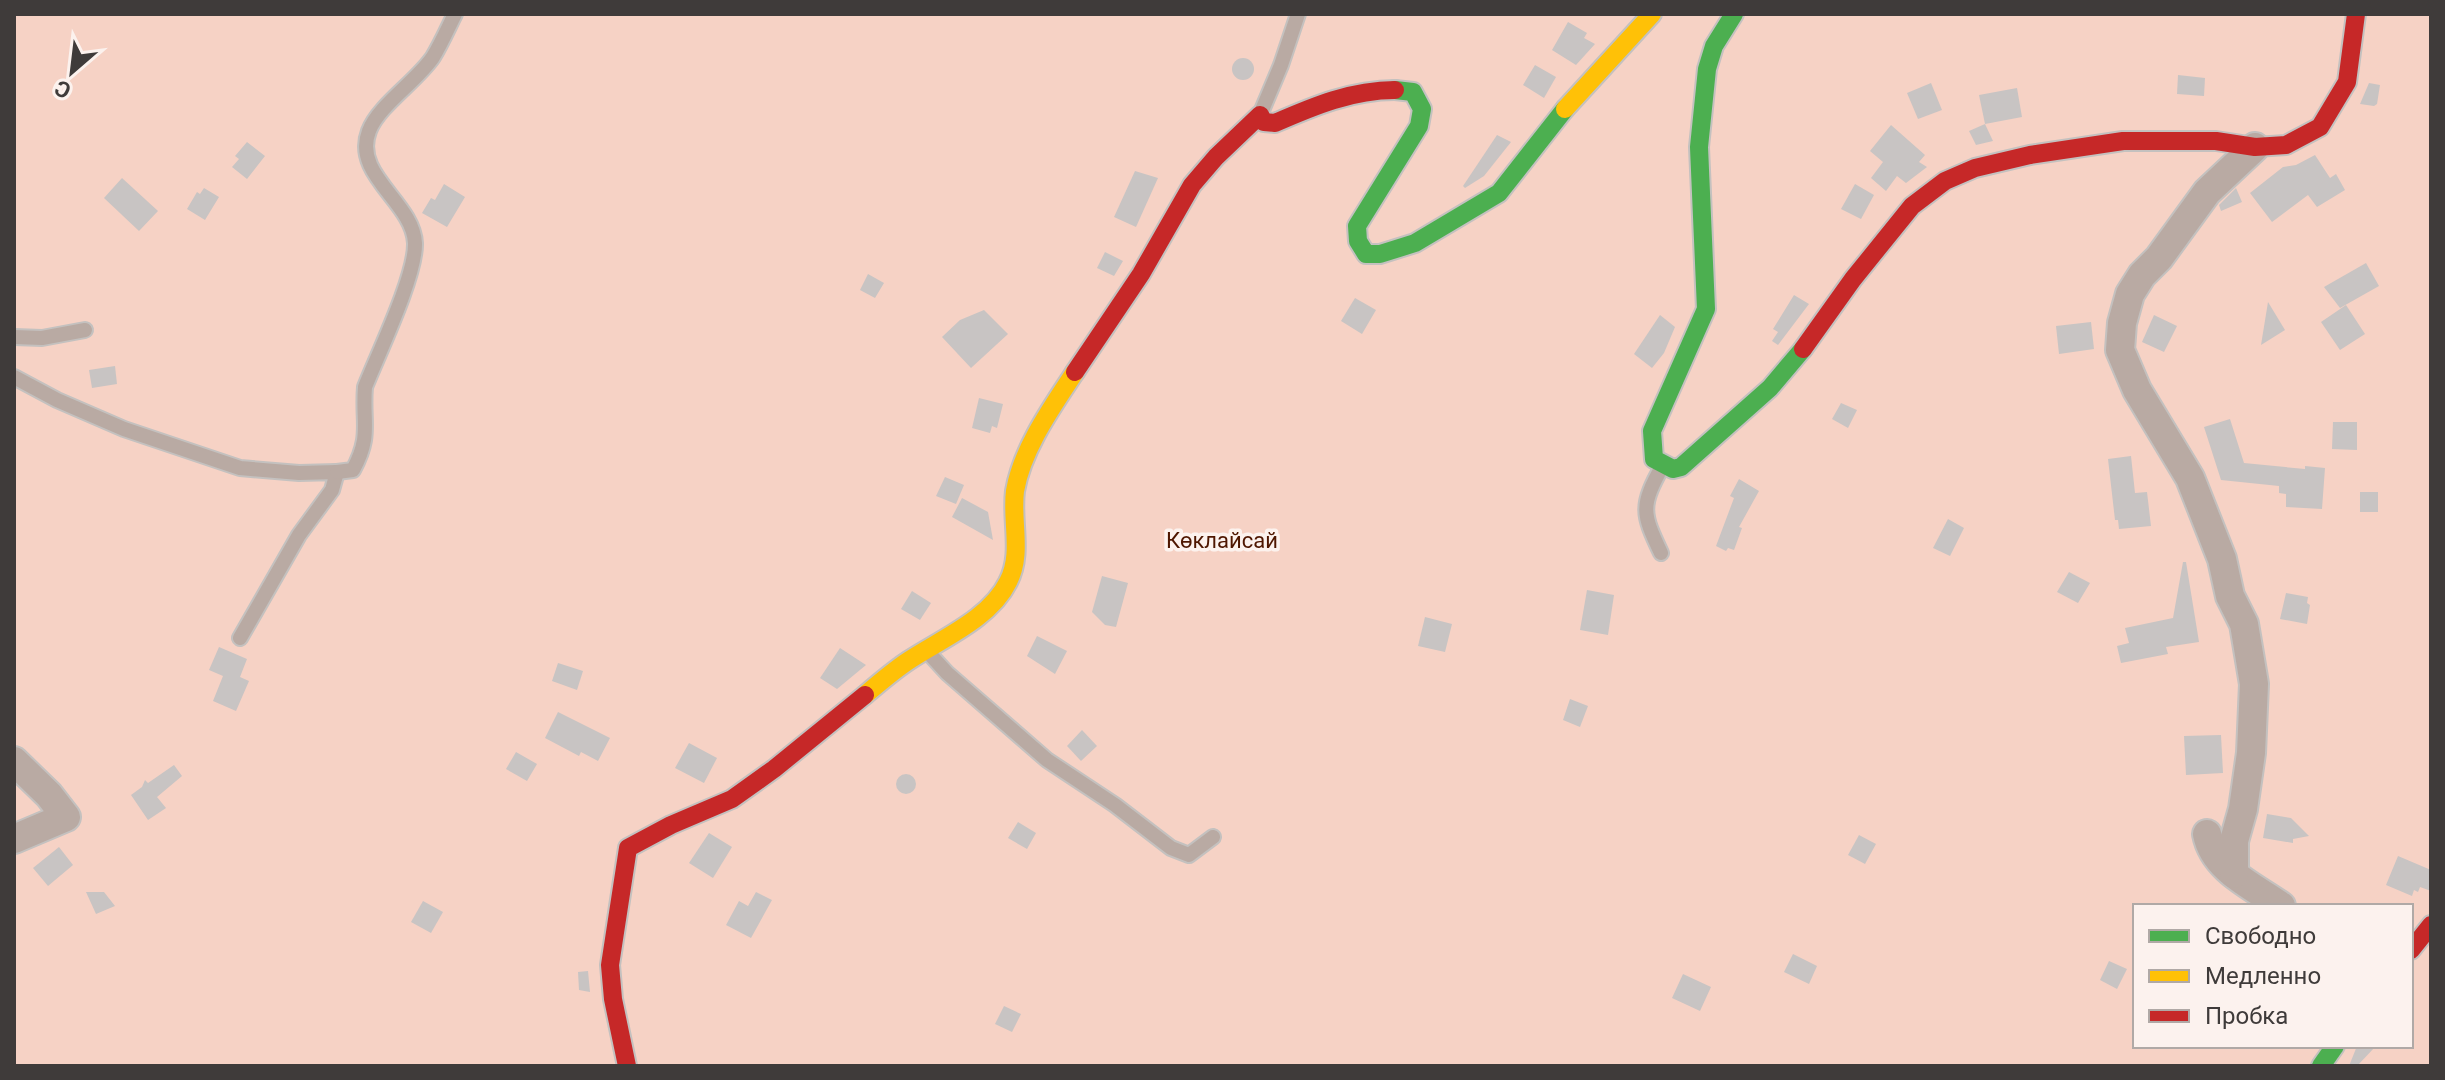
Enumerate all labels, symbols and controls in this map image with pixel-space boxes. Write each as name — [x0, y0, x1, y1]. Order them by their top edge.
north arrow — [32, 32, 112, 112]
text: С — [51, 75, 75, 104]
park label: Көклайсай — [1166, 528, 1278, 553]
legend — [2133, 904, 2413, 1048]
text: Свободно — [2205, 922, 2316, 950]
text: Медленно — [2205, 962, 2321, 990]
text: Пробка — [2205, 1002, 2288, 1030]

